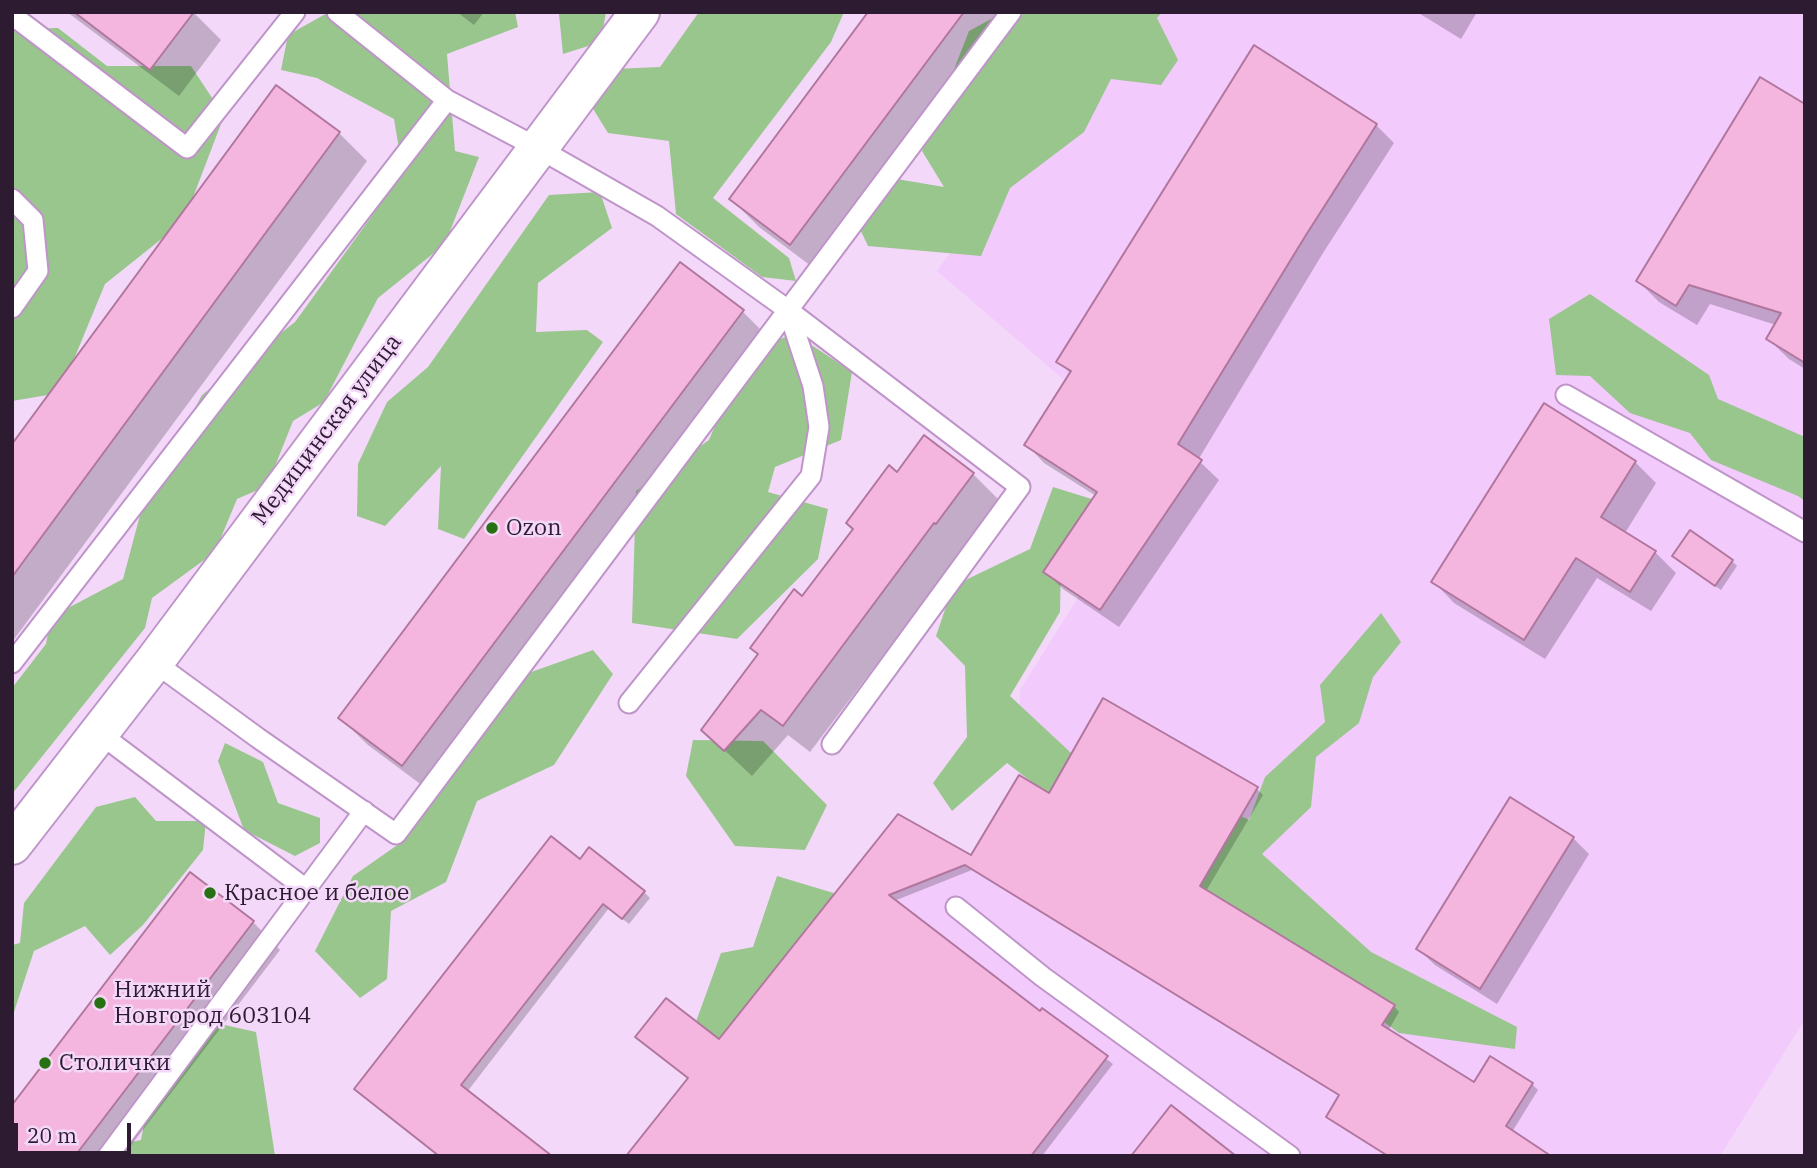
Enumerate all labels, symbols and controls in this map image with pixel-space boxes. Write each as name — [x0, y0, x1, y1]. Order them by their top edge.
street label: Медицинская улица — [246, 329, 408, 531]
place label: Ozon — [506, 514, 562, 542]
marker: Ozon — [484, 520, 500, 536]
place label: Красное и белое — [224, 879, 409, 907]
marker: Красное и белое — [202, 885, 218, 901]
place label: Нижний Новгород 603104 — [114, 976, 311, 1030]
marker: Нижний Новгород 603104 — [92, 995, 108, 1011]
place label: Столички — [59, 1049, 171, 1077]
marker: Столички — [37, 1055, 53, 1071]
scale bar — [18, 1108, 135, 1152]
text: 20 m — [27, 1121, 77, 1149]

